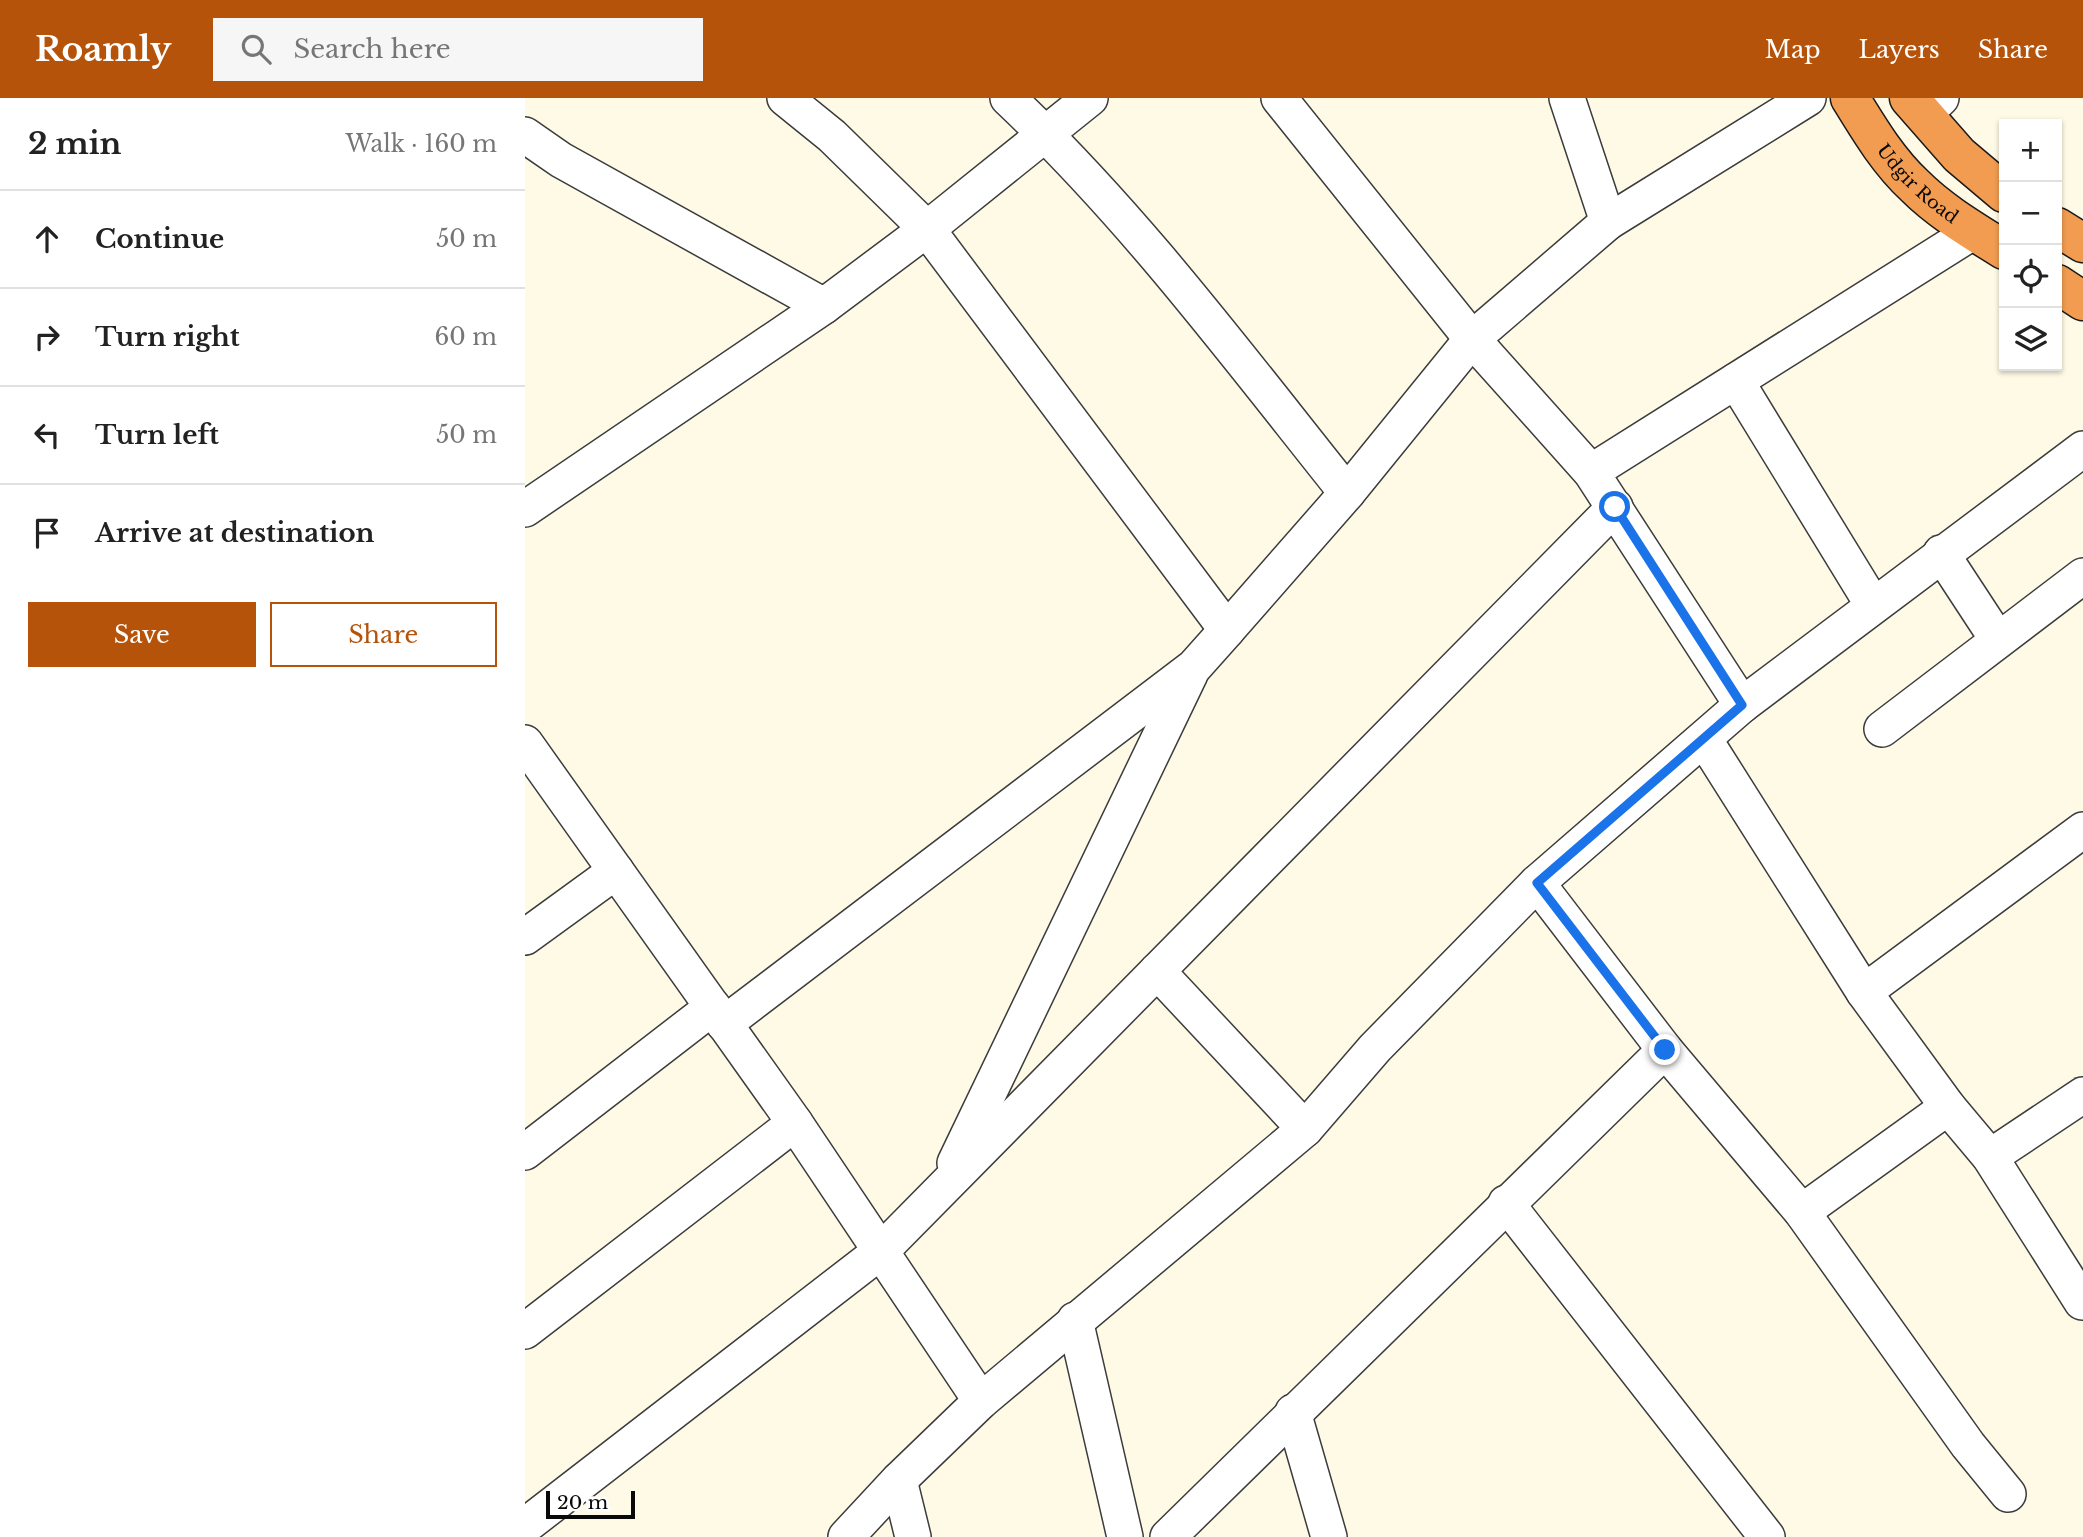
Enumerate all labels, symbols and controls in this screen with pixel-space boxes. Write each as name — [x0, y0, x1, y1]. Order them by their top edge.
search box — [213, 18, 703, 81]
text: Roamly — [35, 29, 171, 70]
icon: search — [237, 30, 275, 68]
text: Search here — [293, 33, 451, 65]
text: Map — [1765, 35, 1821, 64]
text: Layers — [1859, 35, 1940, 64]
text: Share — [1978, 35, 2048, 64]
map controls — [1999, 119, 2062, 371]
button: + — [1999, 119, 2062, 182]
text: 2 min — [28, 125, 121, 162]
text: Walk · 160 m — [345, 130, 497, 158]
street label: Udgir Road — [1872, 140, 1962, 228]
button: − — [1999, 182, 2062, 245]
icon: ahead — [28, 220, 66, 258]
text: Continue — [95, 223, 224, 255]
text: 50 m — [436, 225, 497, 253]
button: locate — [1999, 245, 2062, 308]
button: layers — [1999, 308, 2062, 371]
icon: right — [28, 318, 66, 356]
text: Turn right — [95, 321, 240, 353]
text: 60 m — [435, 323, 497, 351]
icon: left — [28, 416, 66, 454]
text: Turn left — [95, 419, 219, 451]
text: 50 m — [436, 421, 497, 449]
route start — [1599, 491, 1630, 522]
icon: arrive — [28, 514, 66, 552]
text: Arrive at destination — [95, 517, 375, 549]
button: Save — [28, 602, 256, 667]
button: Share — [270, 602, 497, 667]
route end — [1649, 1034, 1680, 1065]
scale bar — [546, 1488, 635, 1520]
text: 20 m — [557, 1491, 608, 1514]

